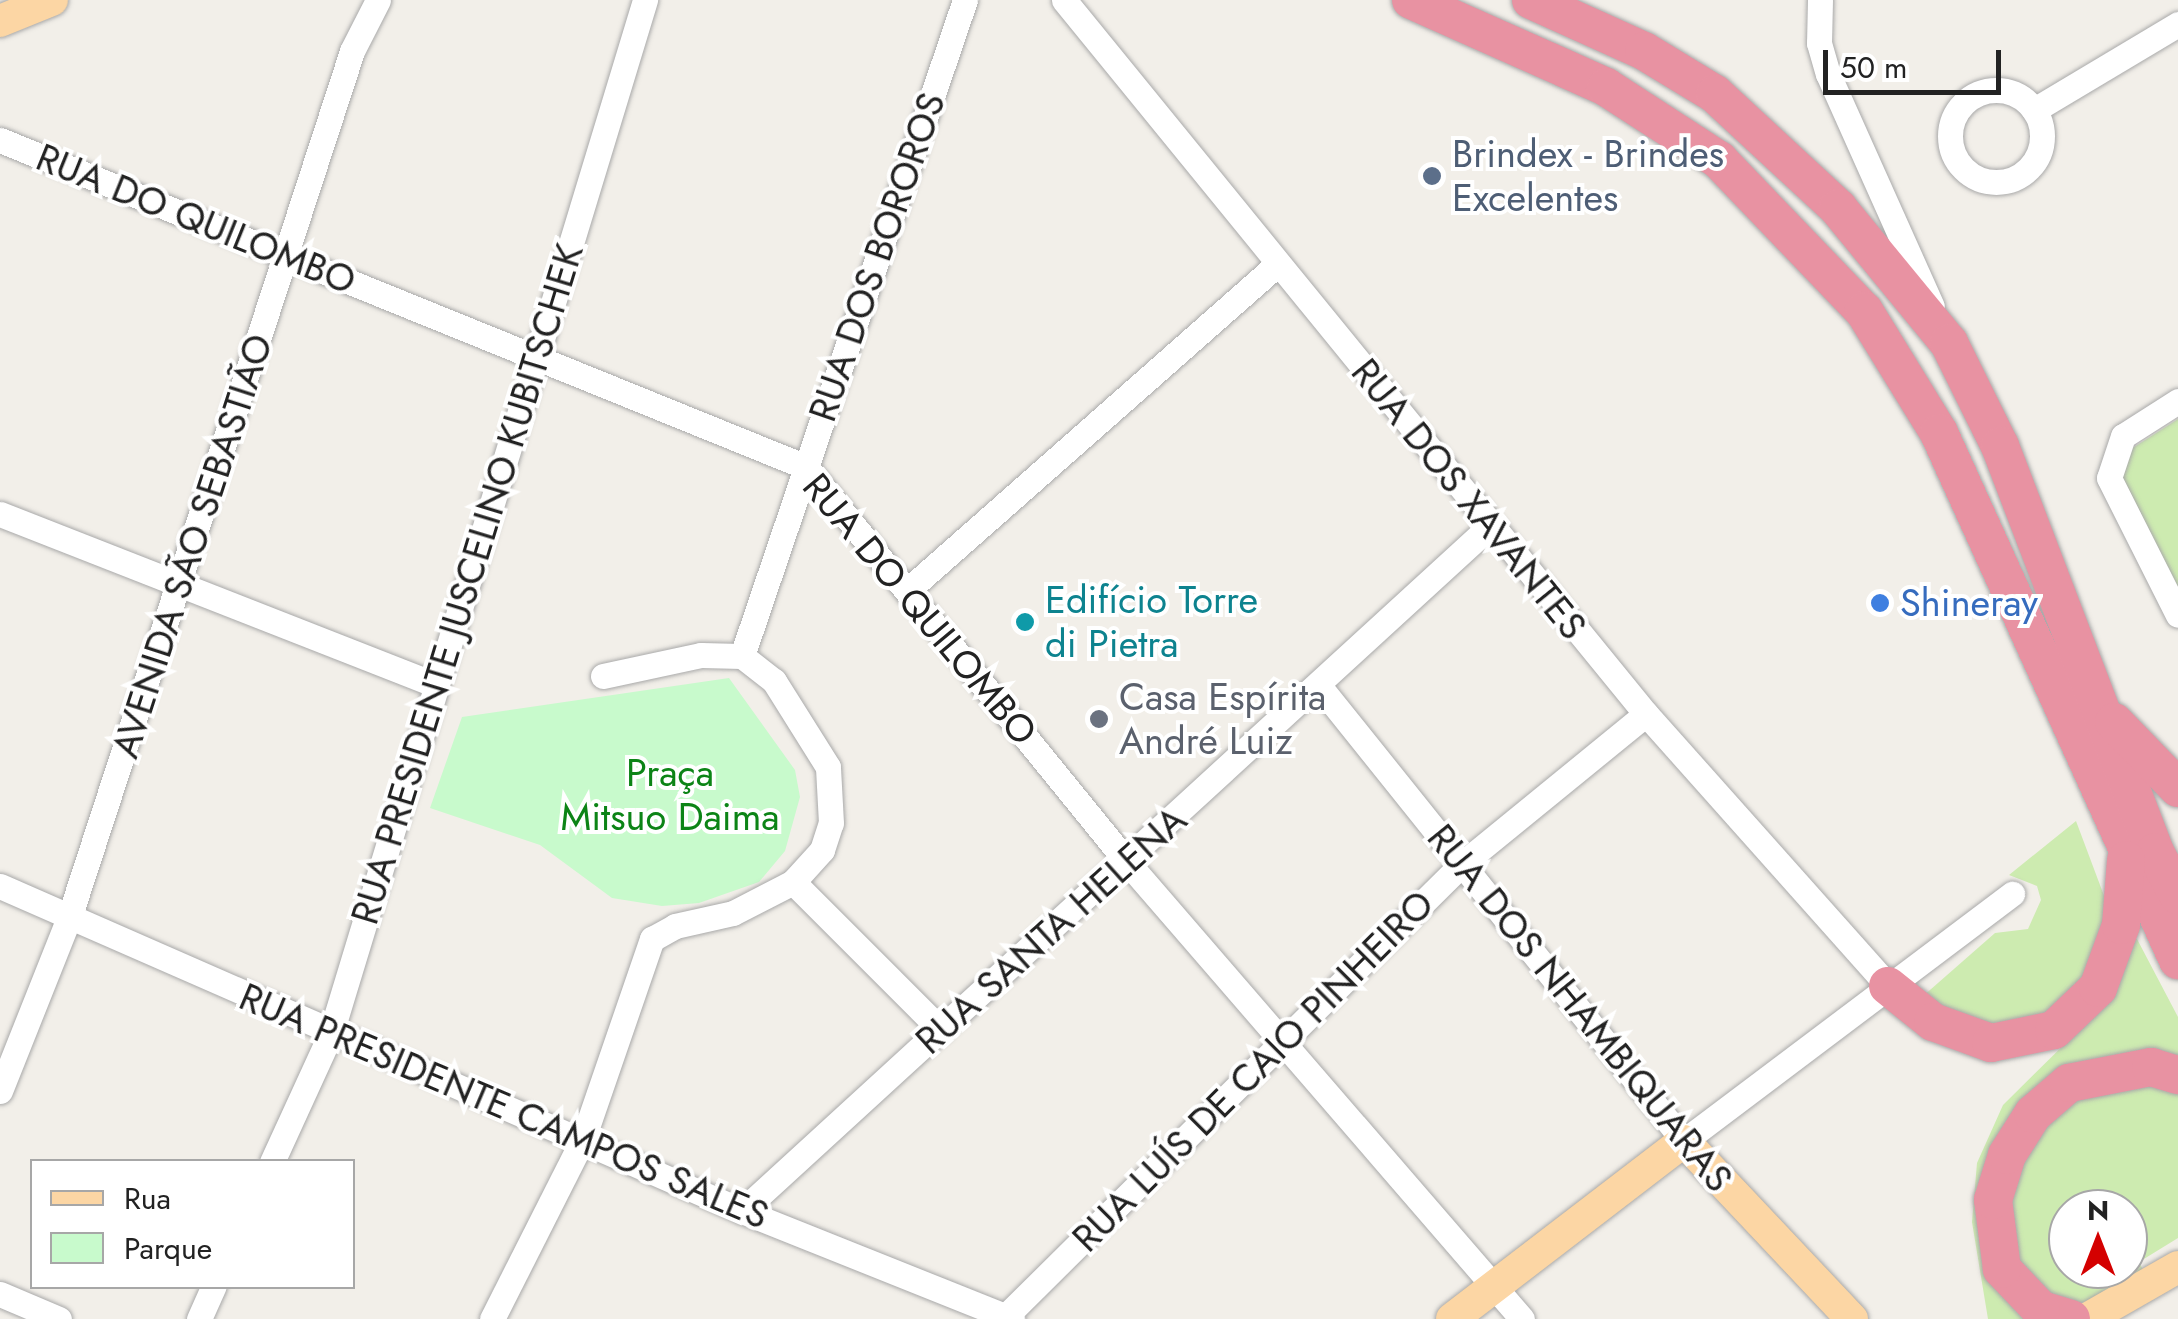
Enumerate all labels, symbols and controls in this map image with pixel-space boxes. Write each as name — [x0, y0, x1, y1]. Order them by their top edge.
scale bar — [1828, 30, 2006, 92]
text: 50 m — [1840, 46, 1907, 89]
street label: RUA DOS BOROROS — [799, 87, 955, 427]
place label: Brindex - Brindes Excelentes — [1452, 131, 1724, 220]
street label: RUA DO QUILOMBO — [30, 134, 362, 304]
marker: Brindex - Brindes Excelentes — [1421, 165, 1443, 187]
street label: RUA PRESIDENTE JUSCELINO KUBITSCHEK — [342, 239, 592, 929]
street label: AVENIDA SÃO SEBASTIÃO — [102, 328, 282, 764]
street label: RUA DOS XAVANTES — [1342, 350, 1596, 648]
street label: RUA DO QUILOMBO — [793, 464, 1047, 754]
place label: Edifício Torre di Pietra — [1045, 577, 1258, 666]
place label: Shineray — [1900, 580, 2038, 626]
marker: Shineray — [1869, 592, 1891, 614]
marker: Edifício Torre di Pietra — [1014, 611, 1036, 633]
place label: Casa Espírita André Luiz — [1119, 674, 1326, 764]
marker: Casa Espírita André Luiz — [1088, 708, 1110, 730]
park label: Praça Mitsuo Daima — [560, 750, 780, 839]
street label: RUA SANTA HELENA — [906, 797, 1196, 1063]
street label: RUA DOS NHAMBIQUARAS — [1418, 815, 1742, 1201]
street label: RUA LUÍS DE CAIO PINHEIRO — [1063, 881, 1443, 1261]
street label: RUA PRESIDENTE CAMPOS SALES — [233, 974, 775, 1238]
legend — [30, 1159, 355, 1289]
text: Rua — [124, 1177, 171, 1220]
north arrow — [2048, 1189, 2148, 1289]
text: N — [2087, 1190, 2109, 1231]
text: Parque — [124, 1227, 212, 1270]

